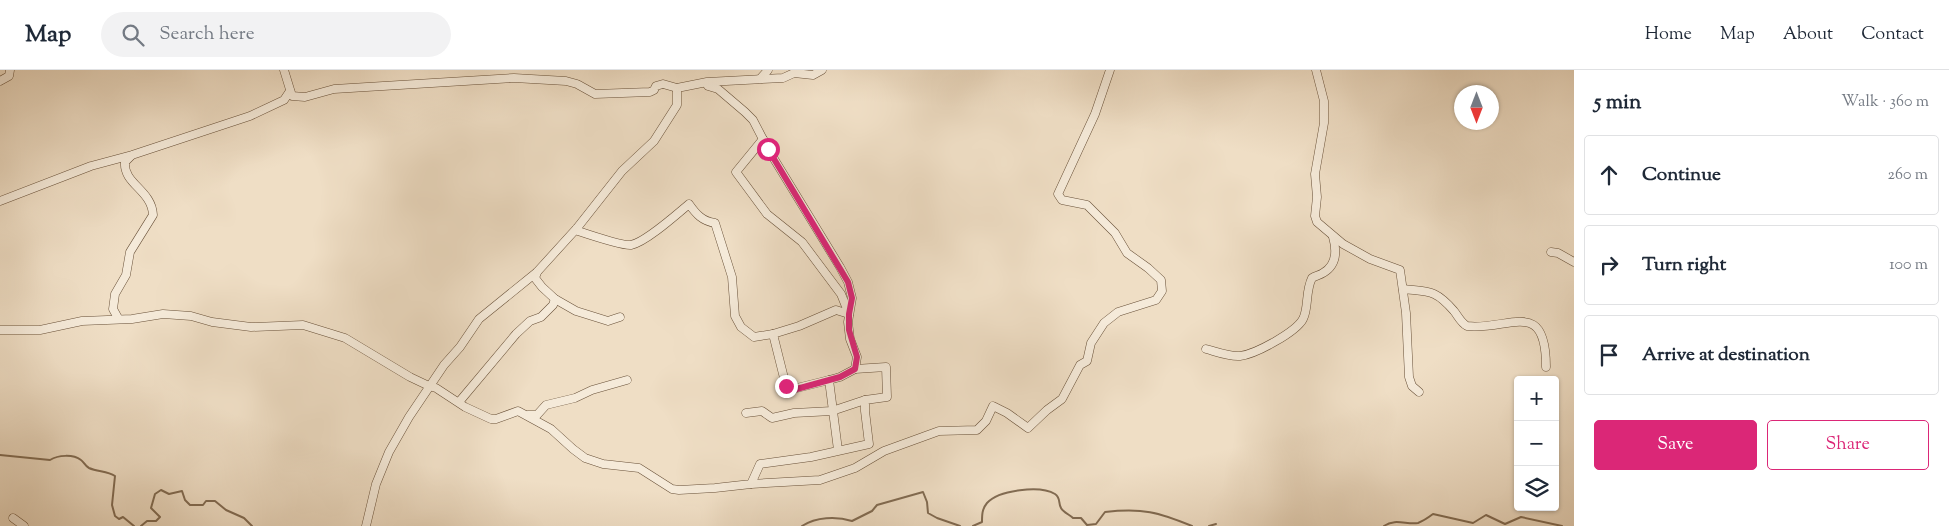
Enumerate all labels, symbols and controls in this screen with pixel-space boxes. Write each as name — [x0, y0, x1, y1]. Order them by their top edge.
search box — [101, 12, 451, 57]
text: Map — [25, 18, 71, 52]
icon: search — [119, 21, 147, 49]
text: Search here — [159, 21, 255, 48]
text: Home — [1645, 22, 1692, 48]
text: Map — [1720, 22, 1755, 48]
text: About — [1783, 22, 1833, 48]
text: Contact — [1861, 22, 1924, 48]
north arrow — [1454, 85, 1499, 130]
text: 5 min — [1594, 88, 1641, 118]
text: Walk · 360 m — [1841, 91, 1929, 114]
route start — [757, 138, 780, 161]
icon: ahead — [1595, 161, 1623, 189]
text: Continue — [1642, 162, 1721, 189]
text: 260 m — [1887, 164, 1928, 187]
icon: right — [1595, 251, 1623, 279]
text: Turn right — [1642, 252, 1726, 279]
text: 100 m — [1889, 254, 1928, 277]
icon: arrive — [1595, 341, 1623, 369]
text: Arrive at destination — [1642, 342, 1810, 369]
route end — [775, 375, 798, 398]
map controls — [1514, 376, 1559, 511]
button: + — [1514, 376, 1559, 421]
button: Save — [1594, 420, 1757, 470]
button: Share — [1767, 420, 1929, 470]
button: − — [1514, 421, 1559, 466]
button: layers — [1514, 466, 1559, 511]

